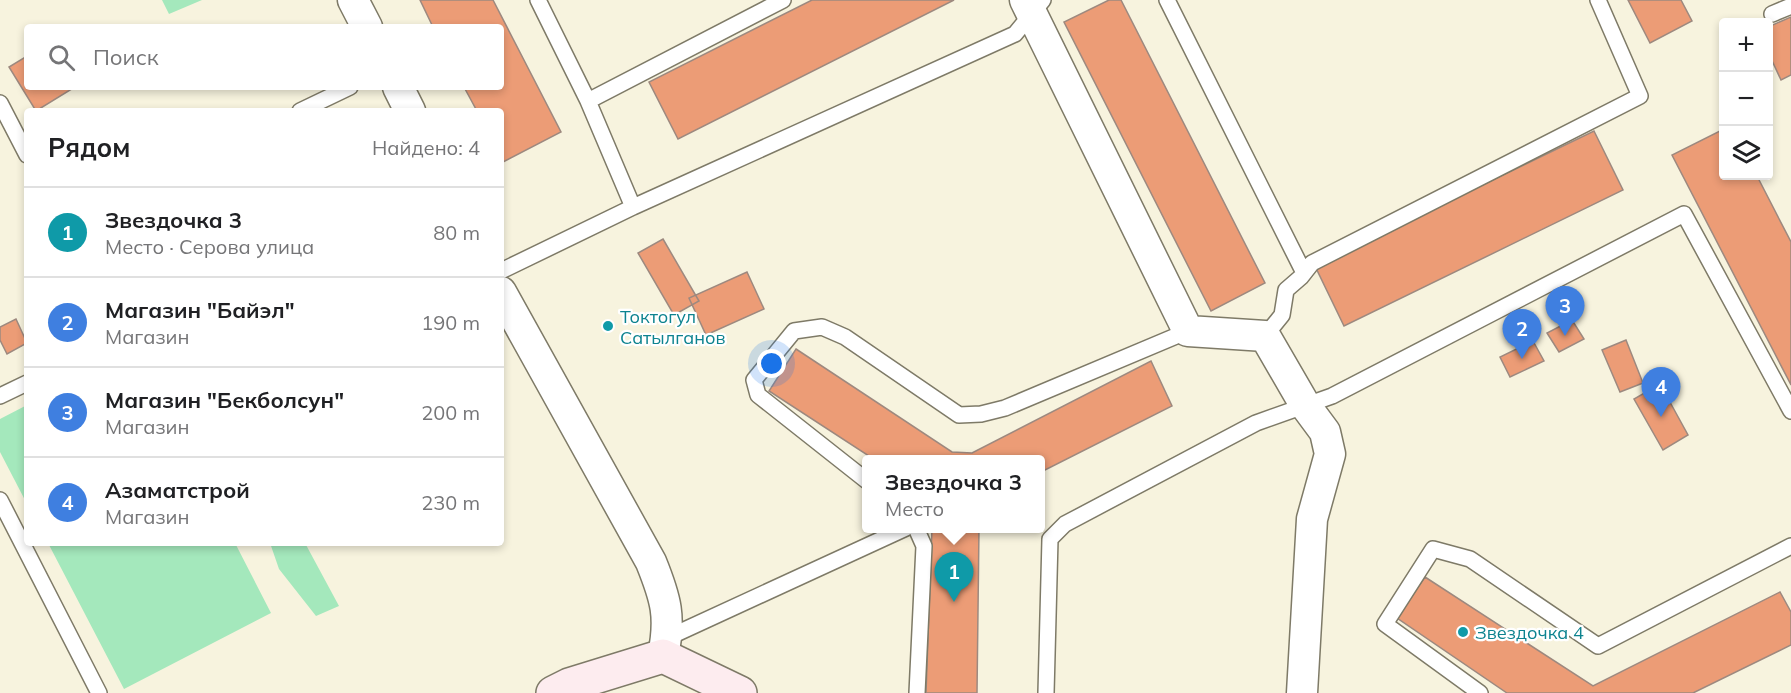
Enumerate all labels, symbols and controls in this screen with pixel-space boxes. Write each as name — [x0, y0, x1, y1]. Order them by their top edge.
map controls — [1719, 18, 1773, 180]
button: + — [1719, 18, 1773, 72]
search box — [24, 24, 504, 90]
icon: search — [45, 41, 78, 74]
text: Поиск — [93, 43, 159, 71]
button: − — [1719, 72, 1773, 126]
button: layers — [1719, 126, 1773, 180]
text: Рядом — [48, 131, 131, 164]
text: Найдено: 4 — [372, 135, 480, 160]
text: Звездочка 3 — [105, 206, 242, 234]
text: 1 — [62, 220, 74, 245]
text: 80 m — [433, 220, 480, 245]
text: Место · Серова улица — [105, 234, 314, 259]
pin: 3 — [1546, 286, 1584, 336]
text: Магазин "Байэл" — [105, 296, 295, 324]
place label: Токтогул Сатылганов — [620, 305, 726, 349]
text: 2 — [62, 310, 74, 335]
text: 190 m — [421, 310, 480, 335]
pin: 2 — [1502, 310, 1541, 359]
marker: Токтогул Сатылганов — [601, 319, 615, 333]
text: Магазин — [105, 324, 189, 349]
your location — [757, 349, 786, 378]
pin: 4 — [1642, 368, 1680, 417]
text: Магазин "Бекболсун" — [105, 386, 344, 414]
text: 3 — [62, 400, 74, 425]
text: 200 m — [421, 400, 480, 425]
text: Магазин — [105, 414, 189, 439]
popup — [862, 455, 1045, 533]
text: Звездочка 3 — [885, 468, 1022, 496]
text: Азаматстрой — [105, 476, 250, 504]
text: 4 — [62, 490, 74, 515]
text: 230 m — [421, 490, 480, 515]
text: Место — [885, 496, 944, 521]
text: Магазин — [105, 504, 189, 529]
pin: 1 — [934, 552, 974, 602]
place label: Звездочка 4 — [1475, 621, 1584, 644]
marker: Звездочка 4 — [1456, 625, 1470, 639]

